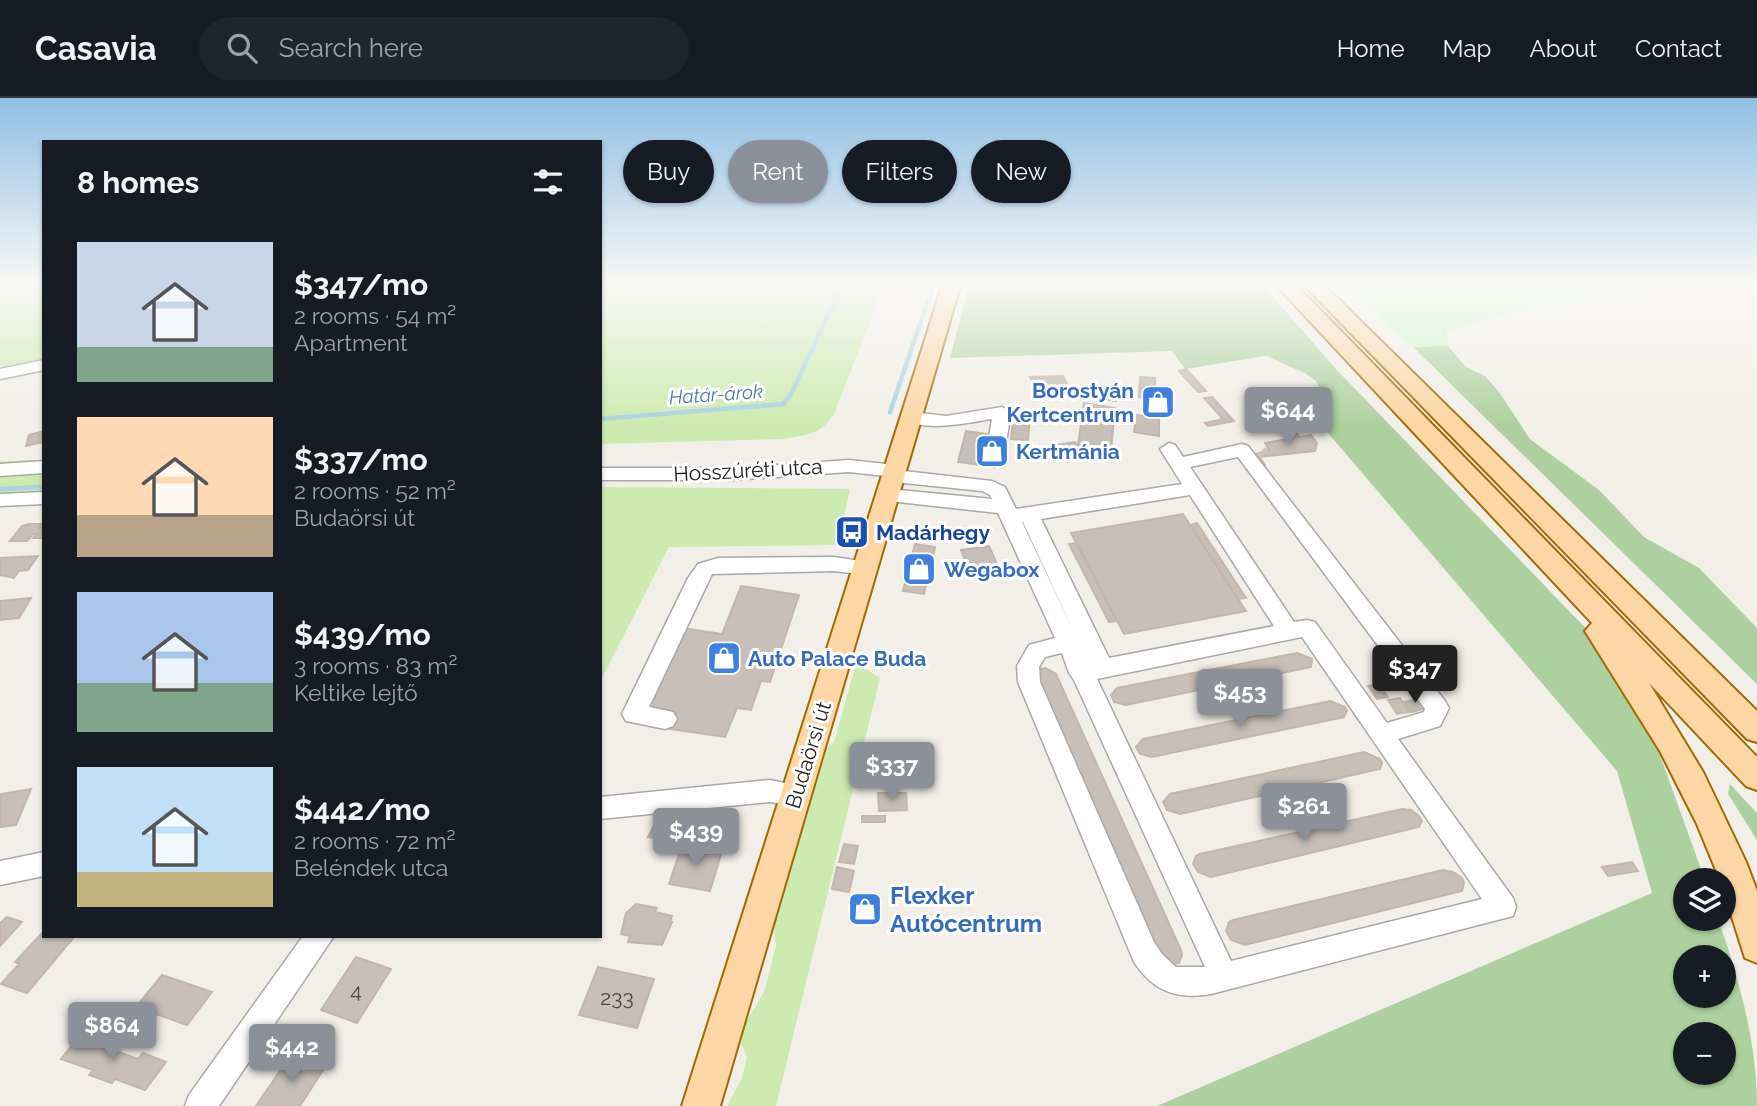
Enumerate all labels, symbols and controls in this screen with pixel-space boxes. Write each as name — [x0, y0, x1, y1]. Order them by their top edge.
search box — [199, 17, 689, 80]
text: Casavia — [35, 29, 157, 68]
icon: search — [223, 29, 261, 67]
text: Search here — [279, 33, 423, 63]
text: Home — [1337, 34, 1405, 63]
text: Map — [1443, 34, 1491, 63]
text: About — [1529, 34, 1597, 63]
text: Contact — [1635, 34, 1722, 63]
chip: Buy — [623, 140, 714, 203]
chip: Rent — [728, 140, 828, 203]
chip: Filters — [842, 140, 957, 203]
chip: New — [971, 140, 1071, 203]
icon: filters — [529, 163, 567, 201]
text: 8 homes — [77, 165, 199, 200]
text: $347/mo — [294, 267, 428, 302]
icon: home — [133, 270, 217, 354]
text: 2 rooms · 54 m² — [294, 302, 456, 329]
text: Apartment — [294, 329, 408, 356]
place label: Borostyán Kertcentrum — [1006, 378, 1134, 427]
water label: Határ-árok — [668, 380, 764, 408]
shop icon: Borostyán Kertcentrum — [1139, 383, 1177, 421]
pin: $644 — [1247, 388, 1329, 447]
text: $644 — [1261, 396, 1315, 423]
shop icon: Kertmánia — [973, 432, 1011, 470]
place label: Kertmánia — [1016, 439, 1120, 464]
text: $337/mo — [294, 442, 428, 477]
icon: home — [133, 445, 217, 529]
street label: Hosszúréti utca — [673, 454, 823, 486]
text: 2 rooms · 52 m² — [294, 477, 456, 504]
text: Budaörsi út — [294, 504, 415, 531]
bus stop icon: Madárhegy — [833, 513, 871, 551]
place label: Madárhegy — [876, 520, 990, 545]
shop icon: Wegabox — [900, 550, 938, 588]
place label: Wegabox — [944, 557, 1040, 582]
text: $439/mo — [294, 617, 431, 652]
icon: home — [133, 620, 217, 704]
shop icon: Auto Palace Buda — [705, 639, 743, 677]
place label: Auto Palace Buda — [748, 646, 926, 671]
pin: $347 — [1374, 646, 1456, 705]
text: 3 rooms · 83 m² — [294, 652, 457, 679]
text: $347 — [1388, 654, 1442, 681]
pin: $453 — [1199, 670, 1281, 729]
text: $453 — [1213, 678, 1267, 705]
text: Keltike lejtő — [294, 679, 418, 706]
street label: Budaörsi út — [780, 699, 836, 811]
pin: $337 — [851, 742, 933, 802]
text: $337 — [865, 751, 919, 778]
pin: $261 — [1263, 784, 1345, 843]
text: $442/mo — [294, 792, 430, 827]
text: $261 — [1278, 792, 1330, 819]
icon: home — [133, 795, 217, 879]
pin: $439 — [655, 808, 737, 868]
text: $439 — [669, 817, 723, 844]
text: 2 rooms · 72 m² — [294, 827, 455, 854]
text: Beléndek utca — [294, 854, 448, 881]
map controls — [1673, 868, 1736, 1085]
button: layers — [1673, 868, 1736, 931]
place label: Flexker Autócentrum — [890, 881, 1042, 938]
shop icon: Flexker Autócentrum — [846, 890, 884, 928]
button: + — [1673, 945, 1736, 1008]
house number: 4 — [350, 978, 362, 1003]
house number: 233 — [600, 985, 634, 1010]
pin: $864 — [71, 1002, 153, 1062]
text: $864 — [84, 1011, 140, 1038]
button: − — [1673, 1022, 1736, 1085]
pin: $442 — [251, 1024, 333, 1084]
text: $442 — [265, 1033, 319, 1060]

